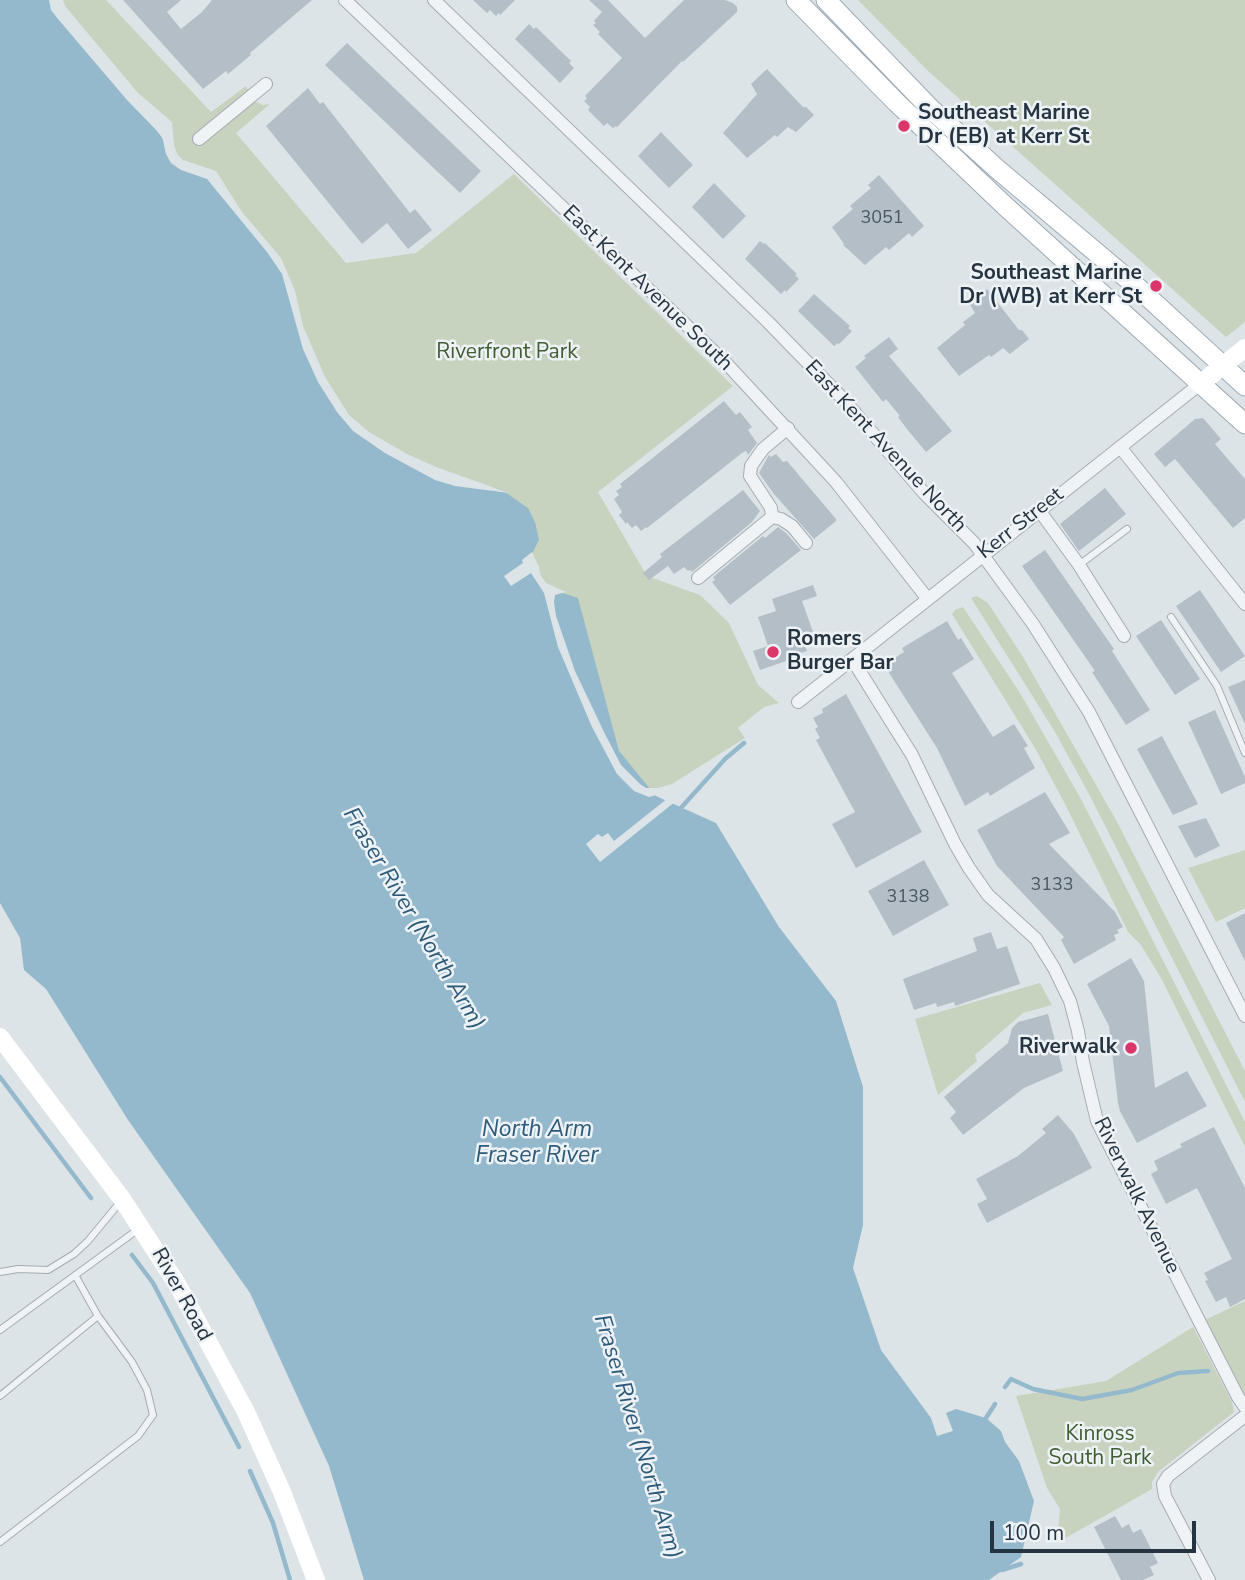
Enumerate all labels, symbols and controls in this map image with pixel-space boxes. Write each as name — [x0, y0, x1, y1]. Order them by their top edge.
place label: Southeast Marine Dr (EB) at Kerr St — [918, 101, 1090, 151]
marker: Southeast Marine Dr (EB) at Kerr St — [896, 118, 912, 134]
street label: East Kent Avenue South — [557, 201, 737, 377]
house number: 3051 — [860, 208, 904, 230]
place label: Southeast Marine Dr (WB) at Kerr St — [959, 261, 1142, 311]
marker: Southeast Marine Dr (WB) at Kerr St — [1148, 278, 1164, 294]
park label: Riverfront Park — [436, 340, 578, 366]
street label: East Kent Avenue North — [799, 356, 971, 538]
street label: Kerr Street — [973, 483, 1069, 565]
place label: Romers Burger Bar — [787, 627, 894, 677]
marker: Romers Burger Bar — [765, 644, 781, 660]
water label: Fraser River (North Arm) — [336, 803, 490, 1035]
house number: 3133 — [1030, 875, 1074, 897]
house number: 3138 — [886, 887, 930, 909]
place label: Riverwalk — [1019, 1035, 1117, 1061]
marker: Riverwalk — [1123, 1040, 1139, 1056]
street label: Riverwalk Avenue — [1087, 1114, 1185, 1278]
water label: North Arm Fraser River — [476, 1116, 598, 1170]
street label: River Road — [145, 1244, 217, 1346]
water label: Fraser River (North Arm) — [587, 1312, 687, 1562]
park label: Kinross South Park — [1049, 1422, 1151, 1472]
scale bar — [993, 1506, 1200, 1550]
text: 100 m — [1003, 1519, 1064, 1547]

